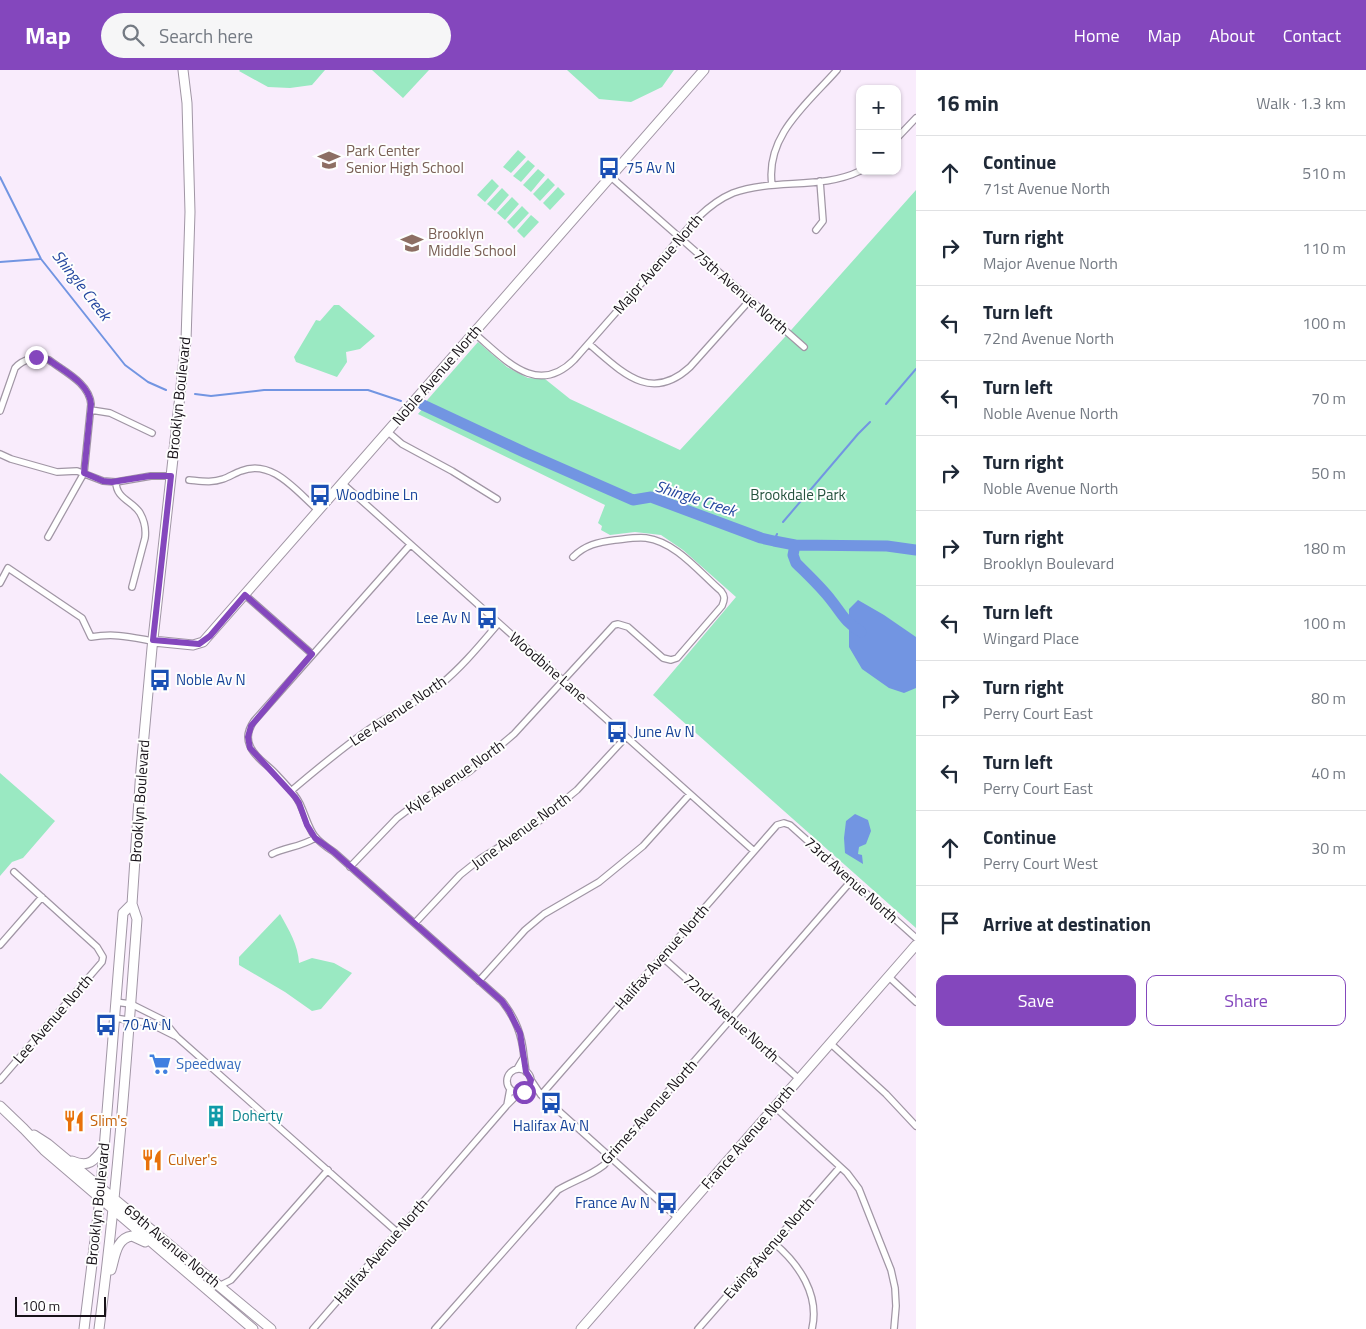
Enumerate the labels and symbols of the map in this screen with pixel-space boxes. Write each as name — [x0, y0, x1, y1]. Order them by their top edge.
place label: Park Center Senior High School — [346, 139, 464, 179]
school or university icon: Park Center Senior High School — [316, 147, 342, 173]
bus stop icon: 75 Av N — [596, 155, 622, 181]
place label: 75 Av N — [626, 156, 675, 179]
street label: Major Avenue North — [607, 208, 708, 319]
place label: Brooklyn Middle School — [428, 222, 516, 262]
school or university icon: Brooklyn Middle School — [399, 230, 425, 256]
street label: 75th Avenue North — [688, 244, 794, 340]
water label: Shingle Creek — [47, 245, 118, 327]
street label: Noble Avenue North — [386, 319, 487, 430]
street label: Brooklyn Boulevard — [161, 336, 196, 460]
route end — [25, 346, 48, 369]
water label: Shingle Creek — [652, 474, 741, 523]
bus stop icon: Woodbine Ln — [307, 482, 333, 508]
place label: Woodbine Ln — [336, 483, 418, 506]
park label: Brookdale Park — [750, 483, 846, 506]
bus stop icon: Lee Av N — [474, 605, 500, 631]
place label: Lee Av N — [416, 606, 471, 629]
street label: Woodbine Lane — [504, 626, 593, 707]
bus stop icon: Noble Av N — [147, 667, 173, 693]
place label: Noble Av N — [176, 668, 246, 691]
street label: Lee Avenue North — [345, 670, 451, 752]
bus stop icon: June Av N — [604, 719, 630, 745]
place label: June Av N — [634, 720, 695, 743]
street label: Kyle Avenue North — [400, 734, 509, 819]
street label: Brooklyn Boulevard — [124, 739, 155, 863]
street label: June Avenue North — [466, 787, 575, 875]
street label: 73rd Avenue North — [799, 831, 904, 928]
street label: Halifax Avenue North — [609, 899, 714, 1015]
street label: 72nd Avenue North — [678, 968, 785, 1067]
street label: Lee Avenue North — [7, 969, 98, 1069]
bus stop icon: 70 Av N — [93, 1012, 119, 1038]
place label: 70 Av N — [122, 1013, 171, 1036]
supermarket icon: Speedway — [147, 1051, 173, 1077]
place label: Speedway — [176, 1052, 241, 1075]
street label: Grimes Avenue North — [595, 1054, 702, 1169]
street label: France Avenue North — [696, 1079, 800, 1194]
route start — [513, 1081, 536, 1104]
bus stop icon: Halifax Av N — [538, 1090, 564, 1116]
building icon: Doherty — [203, 1103, 229, 1129]
place label: Doherty — [232, 1104, 283, 1127]
restaurant icon: Slim's — [61, 1108, 87, 1134]
place label: Slim's — [90, 1109, 127, 1132]
place label: Halifax Av N — [513, 1114, 589, 1137]
street label: Brooklyn Boulevard — [80, 1142, 115, 1266]
restaurant icon: Culver's — [139, 1147, 165, 1173]
place label: Culver's — [168, 1148, 217, 1171]
bus stop icon: France Av N — [654, 1190, 680, 1216]
place label: France Av N — [575, 1191, 650, 1214]
street label: Ewing Avenue North — [718, 1192, 819, 1304]
street label: Halifax Avenue North — [328, 1193, 433, 1309]
street label: 69th Avenue North — [119, 1198, 226, 1293]
scale bar — [15, 1294, 106, 1317]

